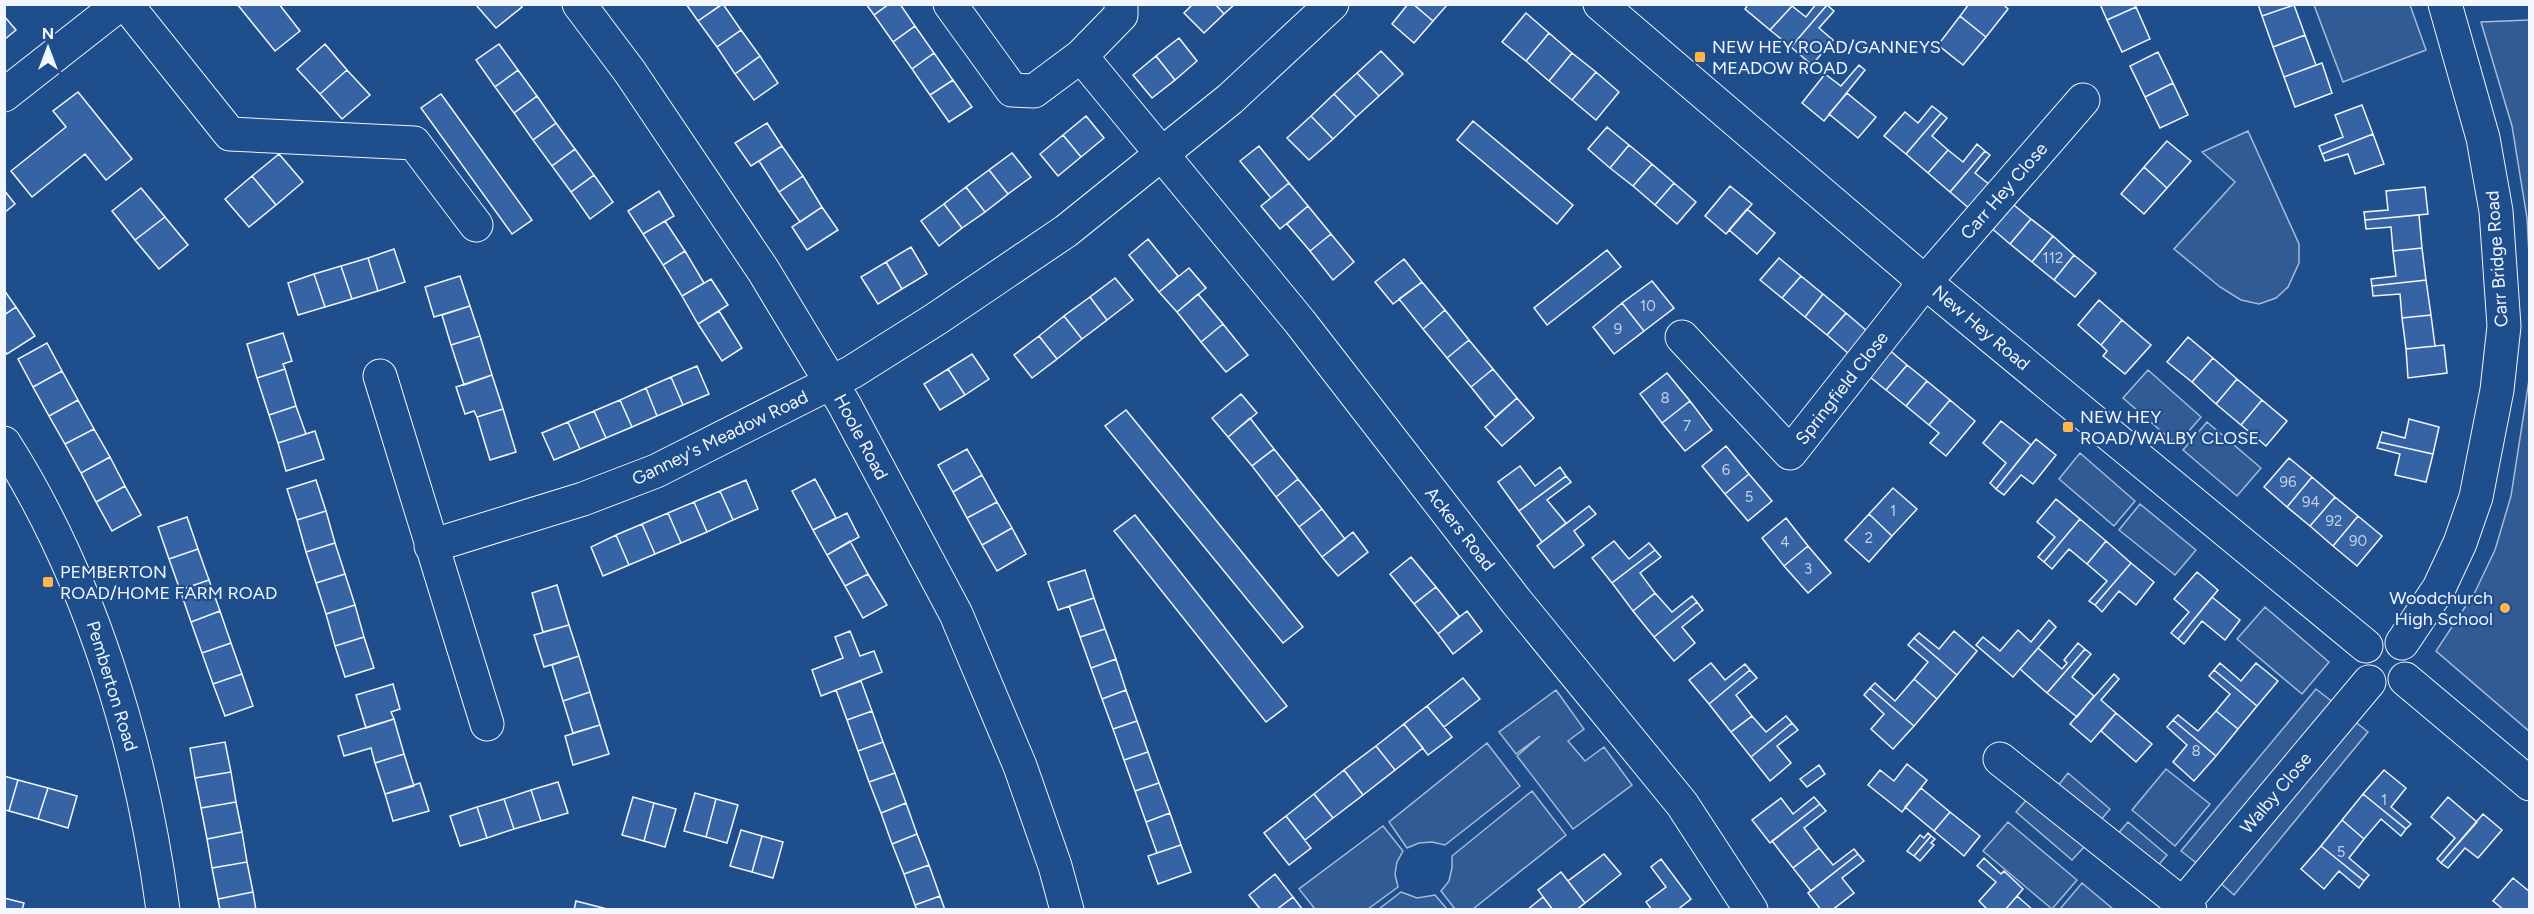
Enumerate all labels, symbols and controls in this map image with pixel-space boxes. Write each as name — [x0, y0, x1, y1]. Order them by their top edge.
north arrow — [18, 18, 78, 78]
text: N — [42, 24, 54, 43]
place label: NEW HEY ROAD/GANNEYS MEADOW ROAD — [1712, 36, 1941, 79]
marker: NEW HEY ROAD/GANNEYS MEADOW ROAD — [1693, 50, 1707, 64]
street label: Carr Hey Close — [1956, 138, 2052, 244]
street label: Carr Bridge Road — [2481, 190, 2513, 328]
house number: 112 — [2043, 249, 2063, 267]
street label: New Hey Road — [1928, 281, 2034, 375]
house number: 10 — [1640, 297, 1656, 315]
house number: 9 — [1614, 320, 1622, 338]
street label: Springfield Close — [1791, 327, 1893, 449]
street label: Ganney's Meadow Road — [628, 386, 812, 490]
house number: 8 — [1660, 389, 1670, 407]
street label: Hoole Road — [829, 390, 893, 484]
place label: NEW HEY ROAD/WALBY CLOSE — [2080, 406, 2259, 449]
house number: 7 — [1683, 417, 1691, 435]
marker: NEW HEY ROAD/WALBY CLOSE — [2061, 420, 2075, 434]
house number: 6 — [1722, 461, 1731, 479]
house number: 96 — [2280, 473, 2297, 491]
street label: Ackers Road — [1420, 483, 1500, 575]
house number: 5 — [1745, 488, 1753, 506]
house number: 94 — [2302, 493, 2320, 511]
house number: 1 — [1890, 502, 1896, 520]
house number: 92 — [2326, 512, 2342, 530]
house number: 2 — [1865, 529, 1873, 547]
house number: 90 — [2349, 532, 2367, 550]
house number: 4 — [1780, 533, 1790, 551]
house number: 3 — [1804, 560, 1812, 578]
place label: PEMBERTON ROAD/HOME FARM ROAD — [60, 561, 277, 604]
marker: PEMBERTON ROAD/HOME FARM ROAD — [41, 575, 55, 589]
place label: Woodchurch High School — [2389, 587, 2493, 630]
marker: Woodchurch High School — [2498, 601, 2512, 615]
street label: Pemberton Road — [82, 618, 142, 754]
house number: 8 — [2191, 742, 2201, 760]
street label: Walby Close — [2236, 748, 2317, 838]
house number: 1 — [2381, 791, 2387, 809]
house number: 5 — [2337, 843, 2345, 861]

